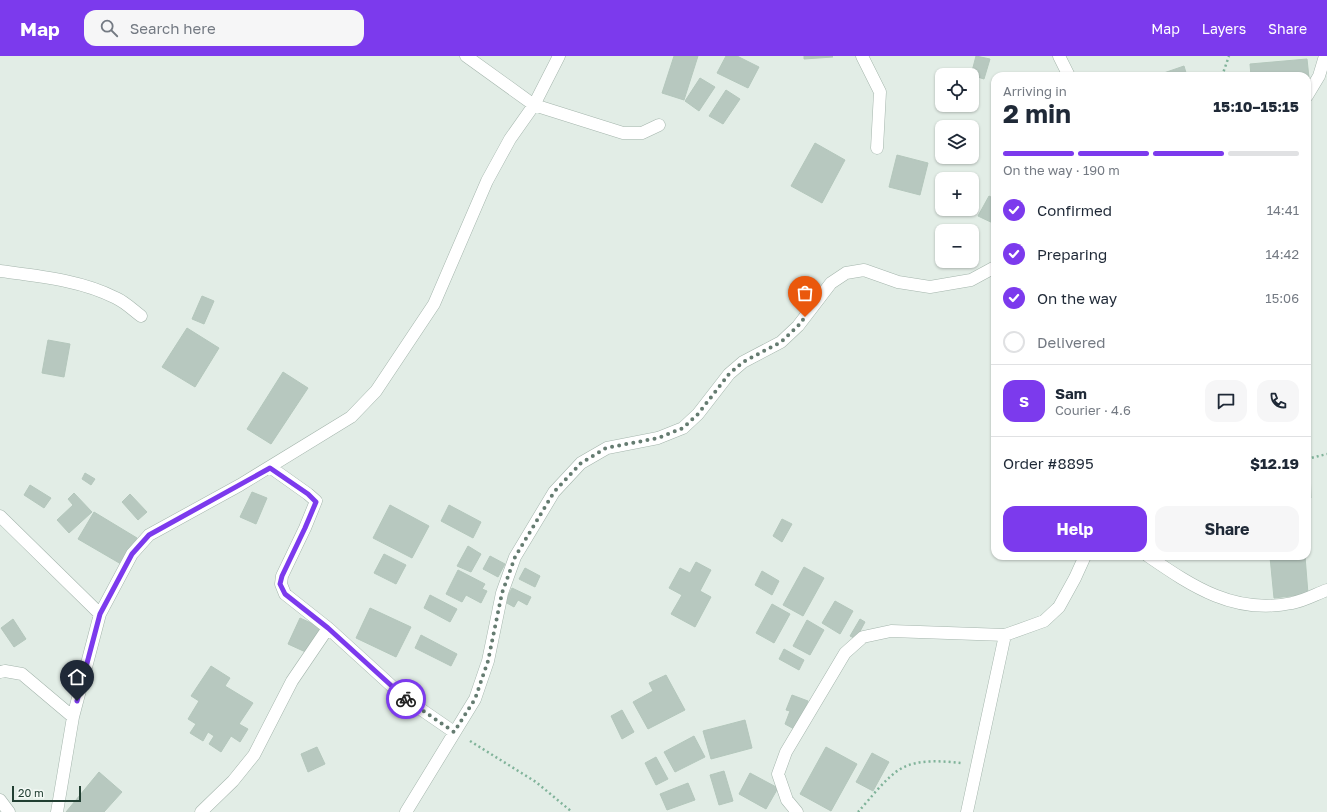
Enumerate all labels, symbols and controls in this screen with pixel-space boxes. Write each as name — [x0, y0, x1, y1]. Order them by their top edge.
search box — [84, 10, 364, 46]
text: Map — [20, 17, 60, 40]
icon: search — [98, 17, 120, 39]
text: Search here — [130, 19, 216, 37]
text: Map — [1151, 20, 1180, 37]
text: Layers — [1202, 20, 1246, 37]
text: Share — [1268, 20, 1307, 37]
map controls — [935, 68, 979, 268]
button: locate — [935, 68, 979, 112]
text: Arriving in — [1003, 83, 1067, 99]
text: 15:10–15:15 — [1213, 97, 1299, 115]
text: 2 min — [1003, 98, 1071, 129]
button: layers — [935, 120, 979, 164]
text: On the way · 190 m — [1003, 162, 1120, 178]
button: + — [935, 172, 979, 216]
icon: check — [1003, 199, 1025, 221]
text: Confirmed — [1037, 201, 1112, 219]
text: 14:41 — [1267, 202, 1299, 218]
button: − — [935, 224, 979, 268]
icon: check — [1003, 243, 1025, 265]
text: Preparing — [1037, 245, 1107, 263]
text: 14:42 — [1265, 246, 1299, 262]
pin — [788, 276, 822, 317]
icon: bag — [794, 282, 816, 304]
icon: check — [1003, 287, 1025, 309]
text: On the way — [1037, 289, 1117, 307]
text: 15:06 — [1265, 290, 1299, 306]
text: Delivered — [1037, 333, 1105, 351]
button: chat — [1205, 380, 1247, 422]
button: phone — [1257, 380, 1299, 422]
text: Sam — [1055, 384, 1087, 402]
text: S — [1019, 392, 1029, 410]
text: Courier · 4.6 — [1055, 402, 1131, 418]
text: Order #8895 — [1003, 454, 1094, 472]
text: $12.19 — [1250, 454, 1299, 472]
button: Help — [1003, 506, 1147, 552]
button: Share — [1155, 506, 1299, 552]
pin — [60, 660, 94, 701]
icon: home — [66, 666, 88, 688]
courier — [386, 679, 426, 719]
icon: bike — [395, 688, 417, 710]
scale bar — [12, 784, 81, 803]
text: 20 m — [18, 786, 44, 799]

